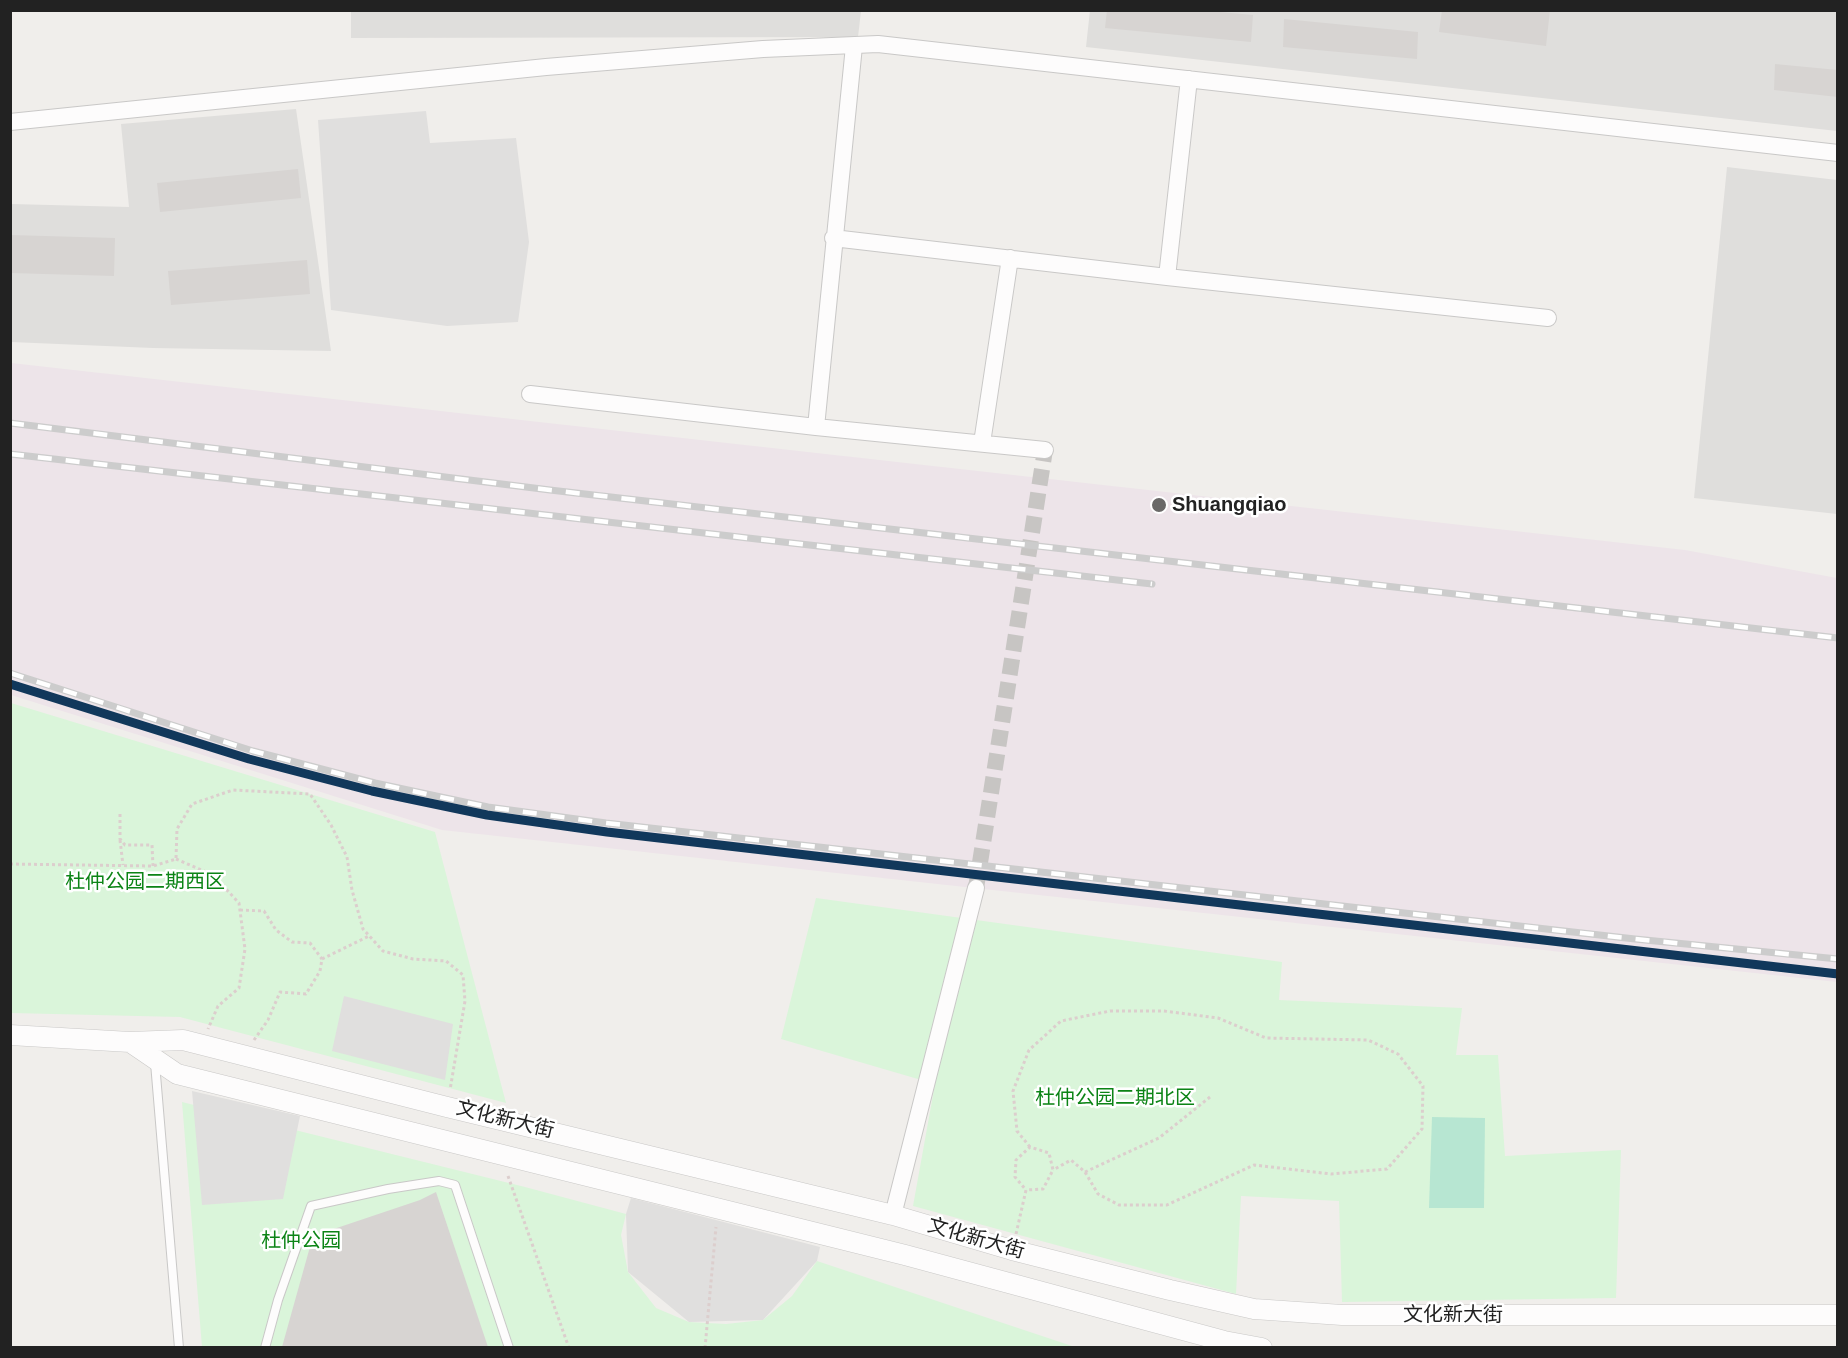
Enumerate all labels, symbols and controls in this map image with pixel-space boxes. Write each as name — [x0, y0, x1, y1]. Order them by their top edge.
place label: Shuangqiao — [1172, 493, 1286, 517]
marker: Shuangqiao — [1150, 496, 1168, 514]
park label: 杜仲公园二期西区 — [65, 870, 225, 894]
park label: 杜仲公园二期北区 — [1035, 1086, 1195, 1110]
street label: 文化新大街 — [454, 1096, 556, 1144]
street label: 文化新大街 — [925, 1214, 1027, 1264]
park label: 杜仲公园 — [261, 1229, 341, 1253]
street label: 文化新大街 — [1403, 1303, 1503, 1327]

